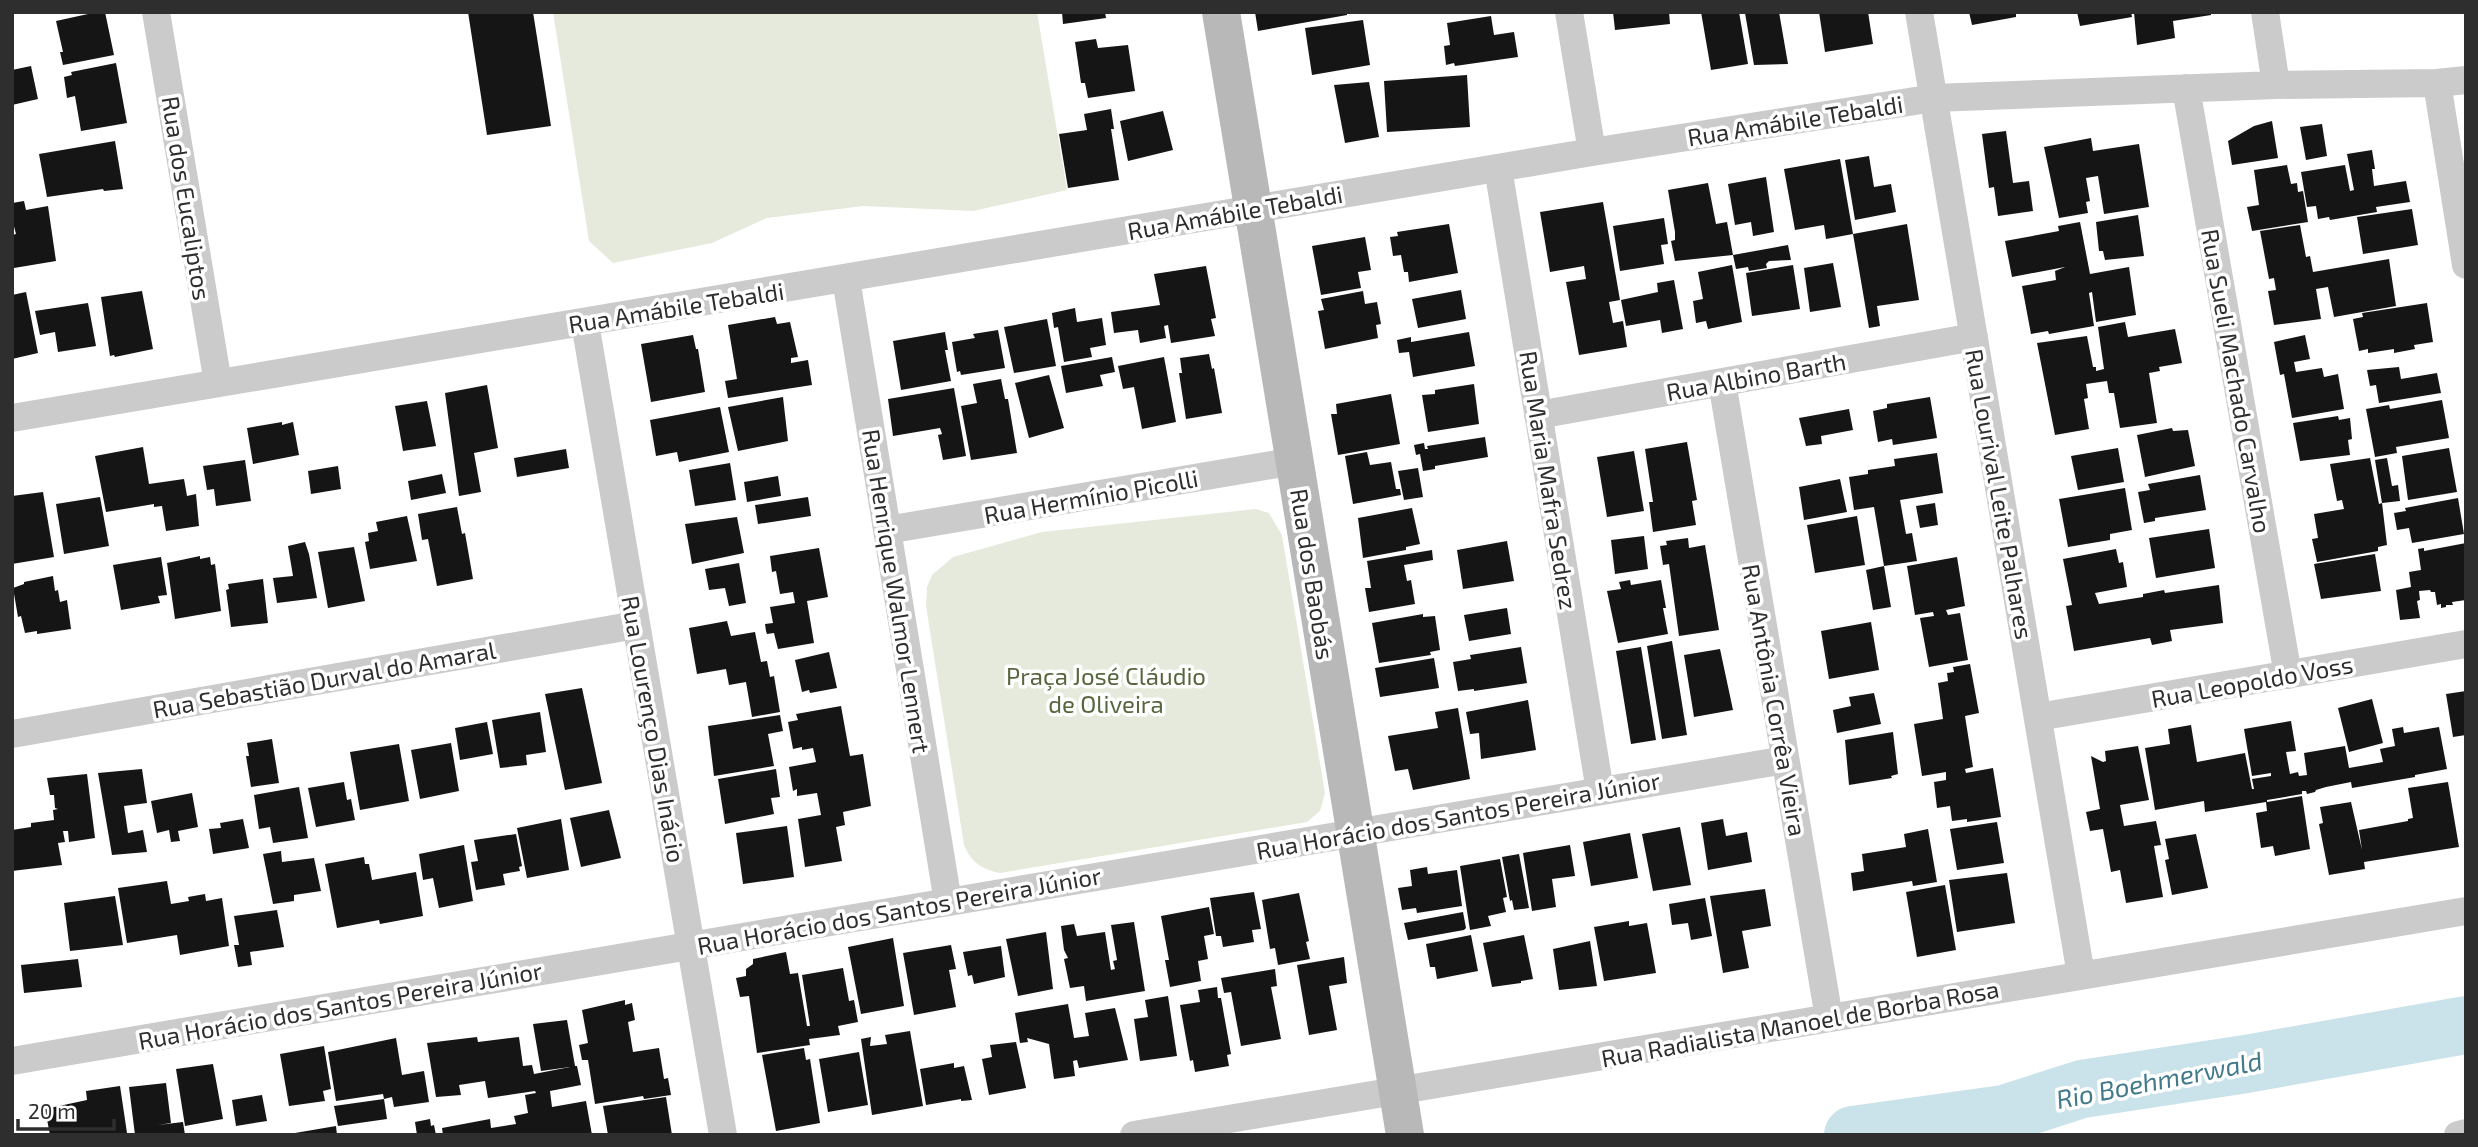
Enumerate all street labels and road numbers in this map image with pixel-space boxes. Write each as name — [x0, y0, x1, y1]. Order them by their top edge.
street label: Rua Amábile Tebaldi — [1685, 89, 1905, 151]
street label: Rua dos Eucaliptos — [157, 94, 217, 302]
street label: Rua Amábile Tebaldi — [1125, 179, 1345, 245]
street label: Rua Sueli Machado Carvalho — [2196, 227, 2278, 535]
street label: Rua Amábile Tebaldi — [566, 276, 786, 338]
street label: Rua Albino Barth — [1664, 346, 1848, 406]
street label: Rua Lourival Leite Palhares — [1960, 347, 2040, 641]
street label: Rua Maria Mafra Sedrez — [1514, 349, 1584, 611]
street label: Rua Henrique Walmor Lennert — [857, 427, 937, 755]
street label: Rua Hermínio Picolli — [982, 463, 1200, 529]
street label: Rua dos Baobás — [1285, 486, 1341, 662]
street label: Rua Antônia Corrêa Vieira — [1737, 562, 1813, 838]
street label: Rua Lourenço Dias Inácio — [615, 593, 692, 865]
street label: Rua Sebastião Durval do Amaral — [150, 635, 498, 723]
street label: Rua Leopoldo Voss — [2149, 649, 2355, 713]
street label: Rua Horácio dos Santos Pereira Júnior — [1254, 765, 1663, 865]
street label: Rua Horácio dos Santos Pereira Júnior — [695, 860, 1104, 960]
street label: Rua Horácio dos Santos Pereira Júnior — [136, 955, 545, 1055]
street label: Rua Radialista Manoel de Borba Rosa — [1599, 974, 2001, 1072]

